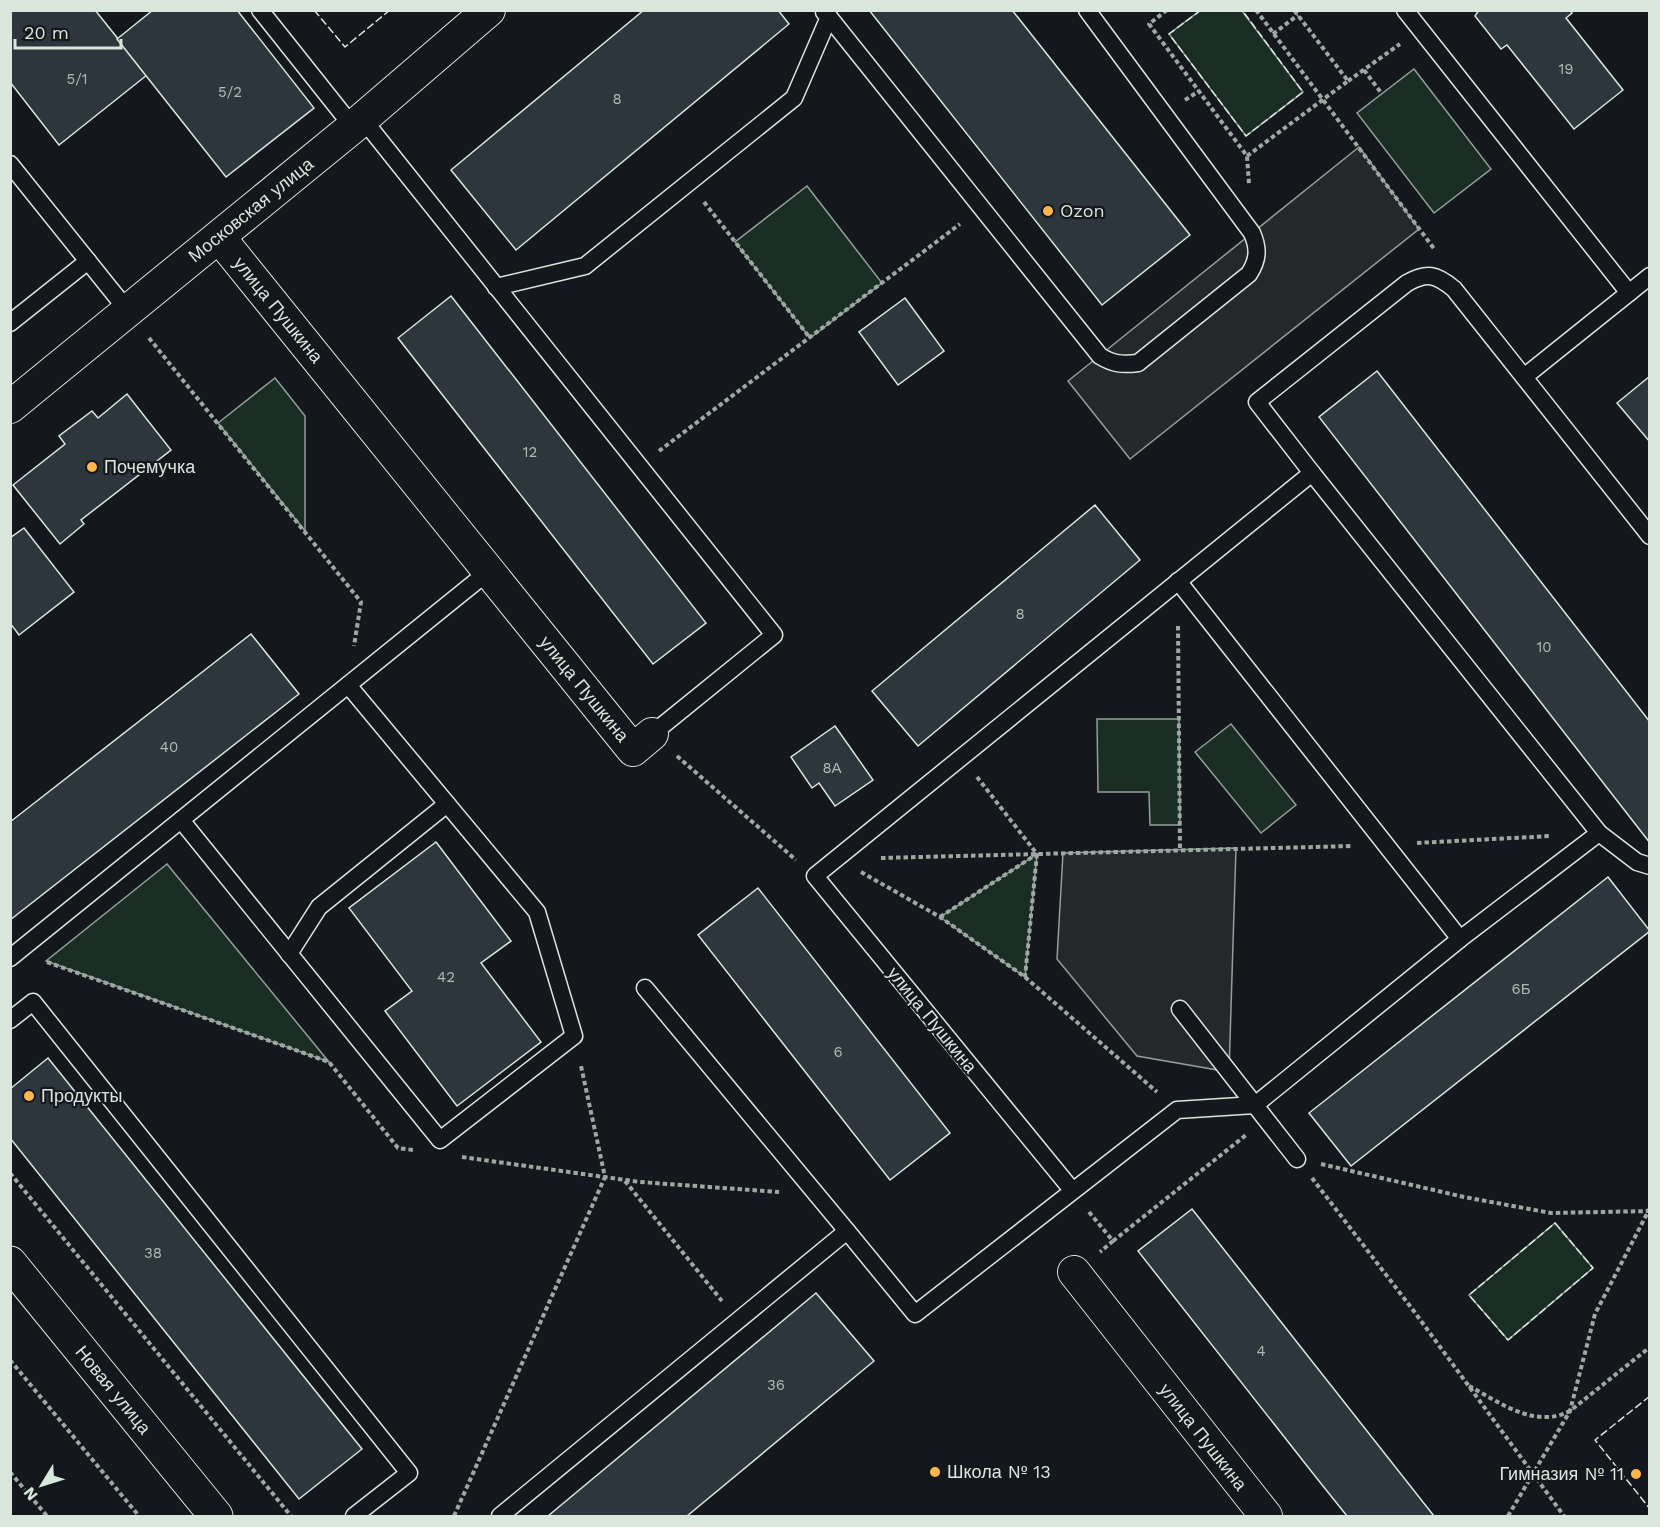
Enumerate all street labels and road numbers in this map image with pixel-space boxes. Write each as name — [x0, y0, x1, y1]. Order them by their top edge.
street label: Московская улица — [184, 152, 318, 266]
street label: улица Пушкина — [229, 253, 328, 368]
street label: улица Пушкина — [535, 632, 634, 747]
street label: улица Пушкина — [883, 963, 982, 1078]
street label: Новая улица — [71, 1341, 156, 1439]
street label: улица Пушкина — [1155, 1379, 1252, 1495]

